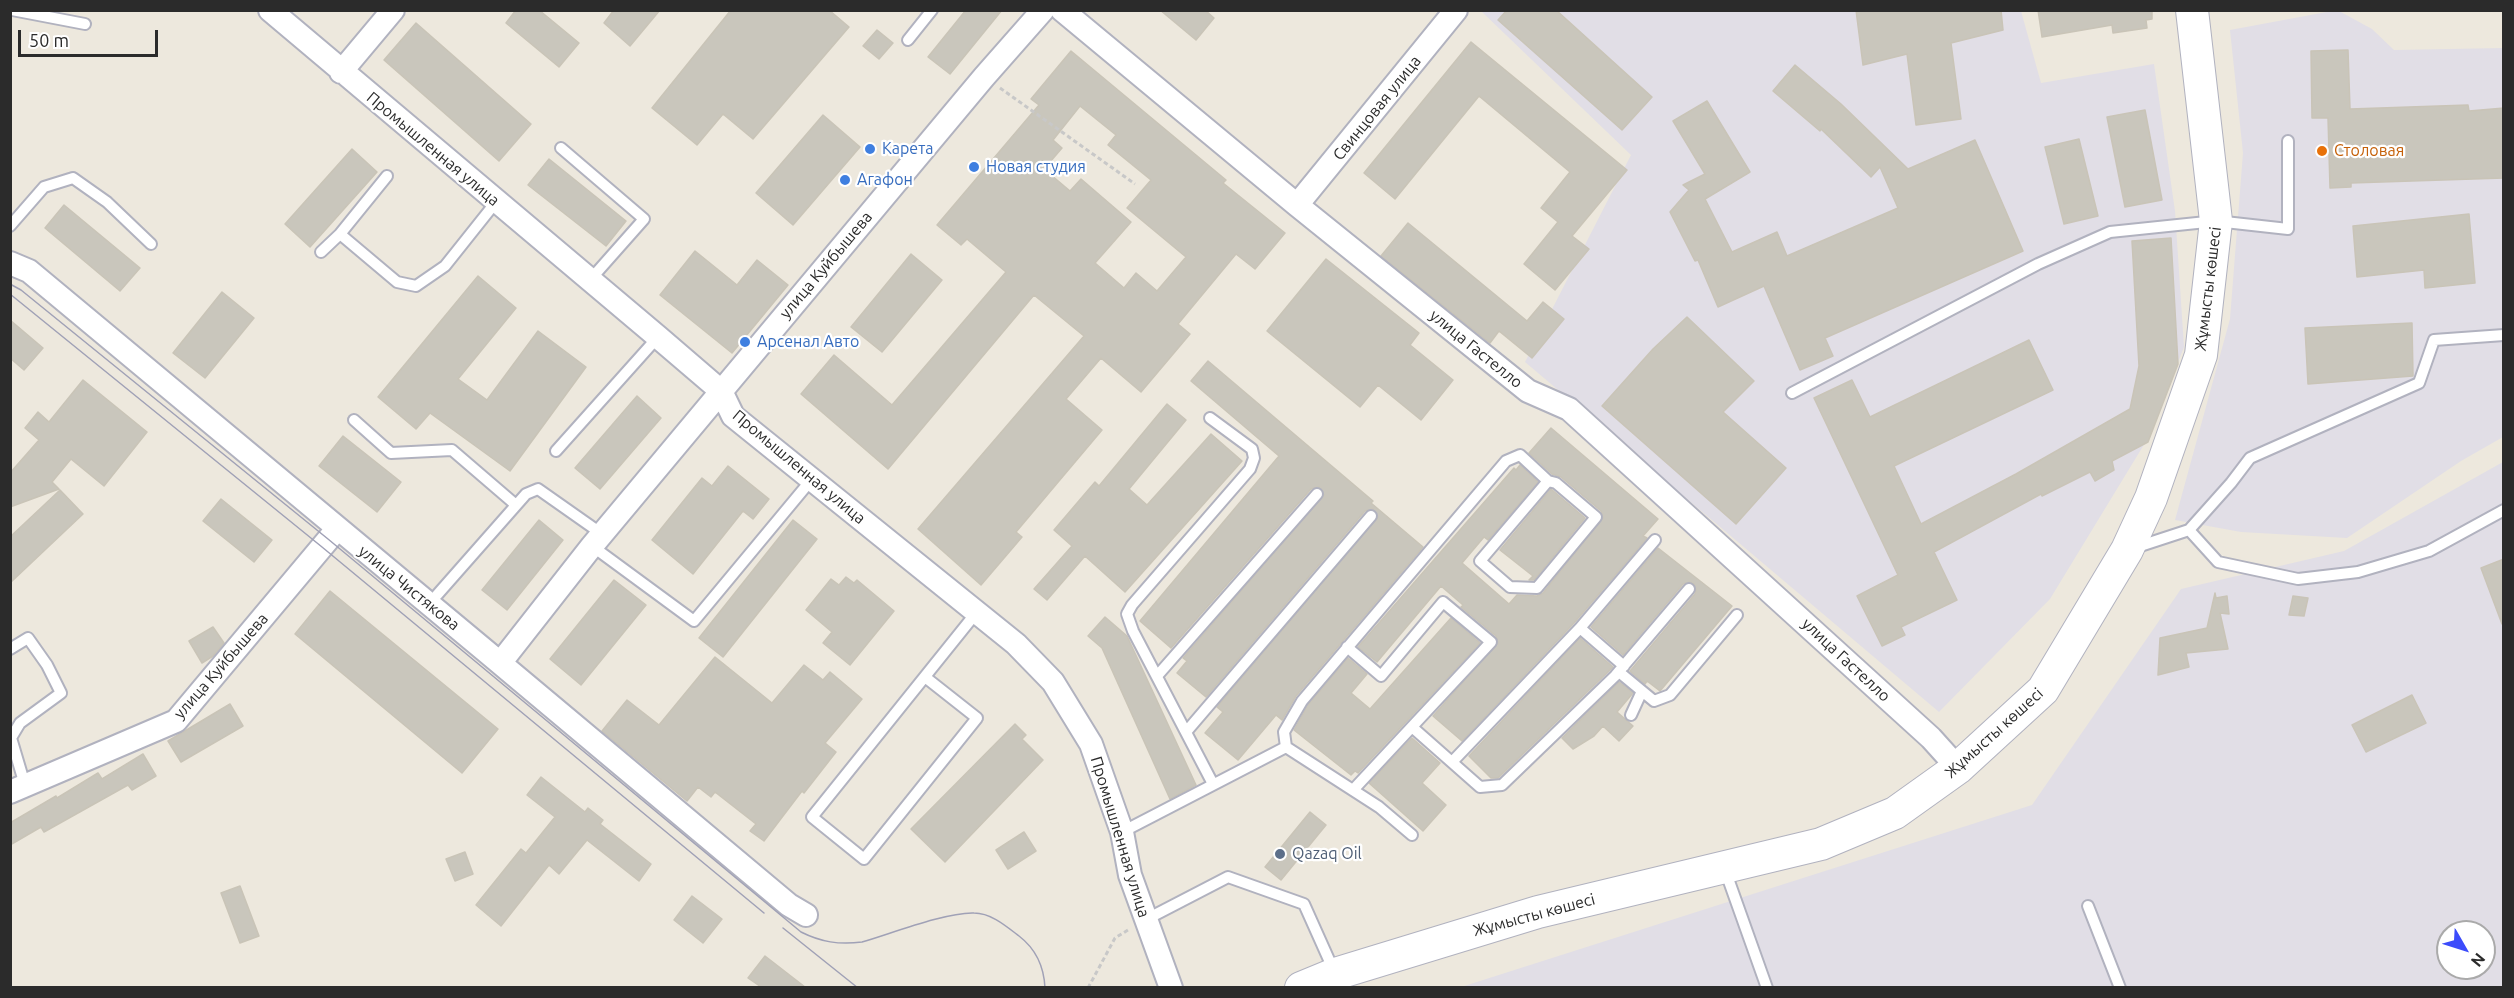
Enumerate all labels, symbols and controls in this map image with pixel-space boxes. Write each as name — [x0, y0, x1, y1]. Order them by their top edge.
scale bar — [21, 18, 160, 56]
text: 50 m — [29, 30, 69, 50]
street label: Свинцовая улица — [1329, 52, 1425, 164]
street label: Промышленная улица — [363, 88, 503, 210]
place label: Карета — [882, 139, 933, 159]
place label: Столовая — [2334, 141, 2404, 161]
marker: Карета — [863, 142, 877, 156]
marker: Столовая — [2315, 144, 2329, 158]
place label: Новая студия — [986, 157, 1086, 177]
marker: Новая студия — [967, 160, 981, 174]
place label: Агафон — [857, 170, 913, 190]
marker: Агафон — [838, 173, 852, 187]
street label: улица Куйбышева — [776, 208, 876, 322]
street label: Жұмысты көшесі — [2191, 226, 2225, 352]
street label: улица Гастелло — [1426, 306, 1526, 392]
place label: Арсенал Авто — [757, 332, 859, 352]
marker: Арсенал Авто — [738, 335, 752, 349]
street label: Промышленная улица — [729, 406, 869, 528]
street label: улица Чистякова — [355, 541, 463, 635]
street label: улица Куйбышева — [170, 609, 272, 723]
street label: улица Гастелло — [1798, 614, 1894, 706]
street label: Жұмысты көшесі — [1941, 684, 2047, 782]
street label: Промышленная улица — [1086, 754, 1154, 920]
place label: Qazaq Oil — [1292, 844, 1362, 864]
marker: Qazaq Oil — [1273, 847, 1287, 861]
street label: Жұмысты көшесі — [1471, 890, 1597, 940]
north arrow — [2436, 920, 2496, 980]
text: N — [2468, 950, 2489, 970]

